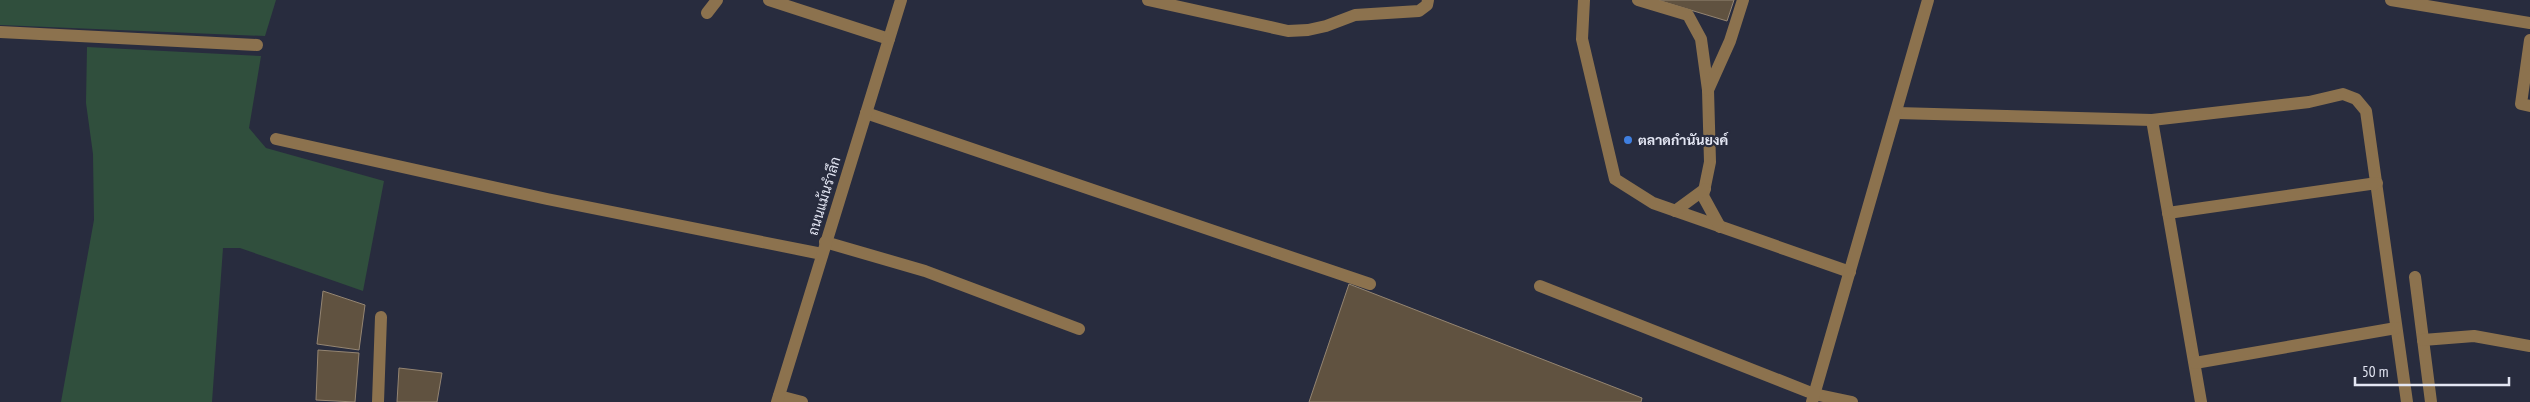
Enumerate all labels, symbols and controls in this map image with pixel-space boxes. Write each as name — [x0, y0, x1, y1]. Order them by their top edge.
place label: ตลาดกำนันยงค์ — [1638, 131, 1729, 149]
marker: ตลาดกำนันยงค์ — [1622, 134, 1634, 146]
street label: ถนนแม้นรำลึก — [804, 154, 844, 238]
scale bar — [2355, 354, 2509, 386]
text: 50 m — [2362, 362, 2388, 381]

